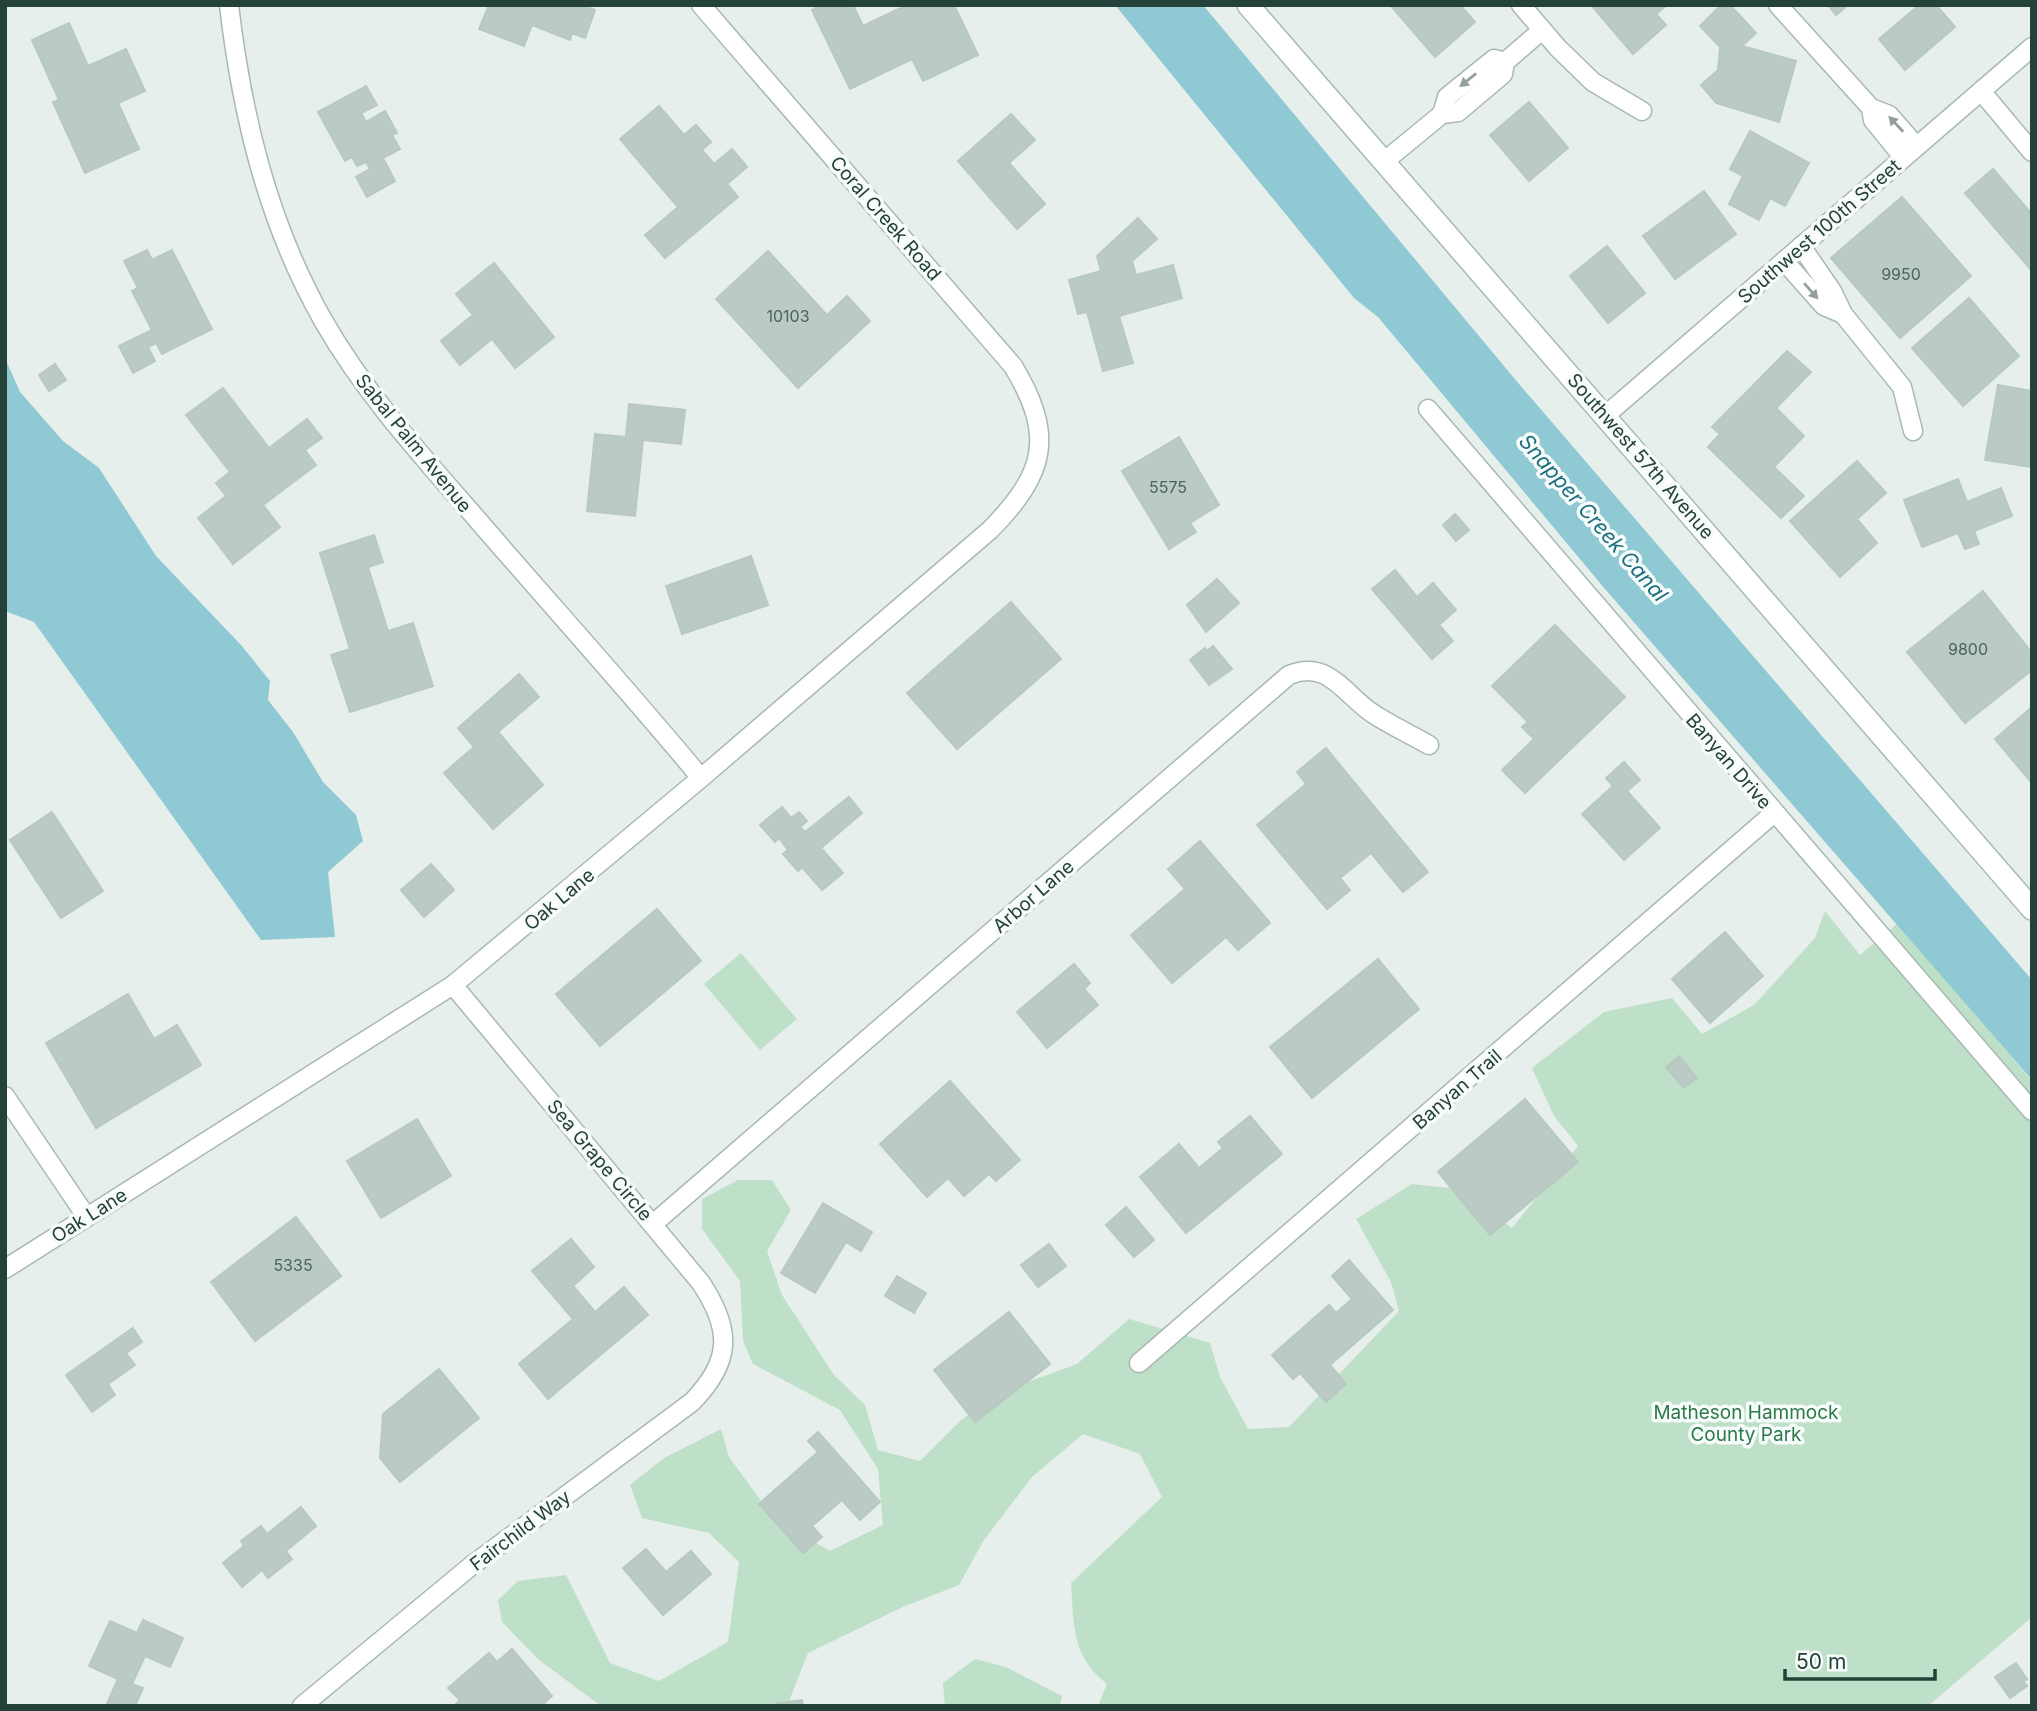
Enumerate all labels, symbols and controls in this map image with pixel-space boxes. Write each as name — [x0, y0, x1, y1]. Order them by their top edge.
one-way arrow — [1460, 72, 1477, 87]
one-way arrow — [1888, 115, 1904, 133]
street label: Coral Creek Road — [825, 151, 946, 285]
street label: Southwest 100th Street — [1733, 154, 1906, 308]
house number: 9950 — [1881, 264, 1921, 284]
one-way arrow — [1802, 283, 1818, 300]
house number: 10103 — [766, 306, 810, 326]
street label: Sabal Palm Avenue — [351, 369, 476, 517]
street label: Southwest 57th Avenue — [1562, 369, 1719, 544]
water label: Snapper Creek Canal — [1514, 429, 1673, 607]
house number: 5575 — [1149, 477, 1187, 497]
house number: 9800 — [1948, 639, 1988, 659]
street label: Banyan Drive — [1681, 709, 1776, 814]
street label: Arbor Lane — [988, 855, 1079, 938]
street label: Oak Lane — [519, 863, 599, 935]
street label: Banyan Trail — [1408, 1045, 1506, 1134]
street label: Sea Grape Circle — [542, 1095, 657, 1226]
street label: Oak Lane — [47, 1183, 131, 1248]
house number: 5335 — [273, 1255, 313, 1275]
park label: Matheson Hammock County Park — [1653, 1401, 1839, 1446]
street label: Fairchild Way — [465, 1485, 575, 1576]
scale bar — [1785, 1638, 1936, 1682]
text: 50 m — [1796, 1649, 1846, 1674]

